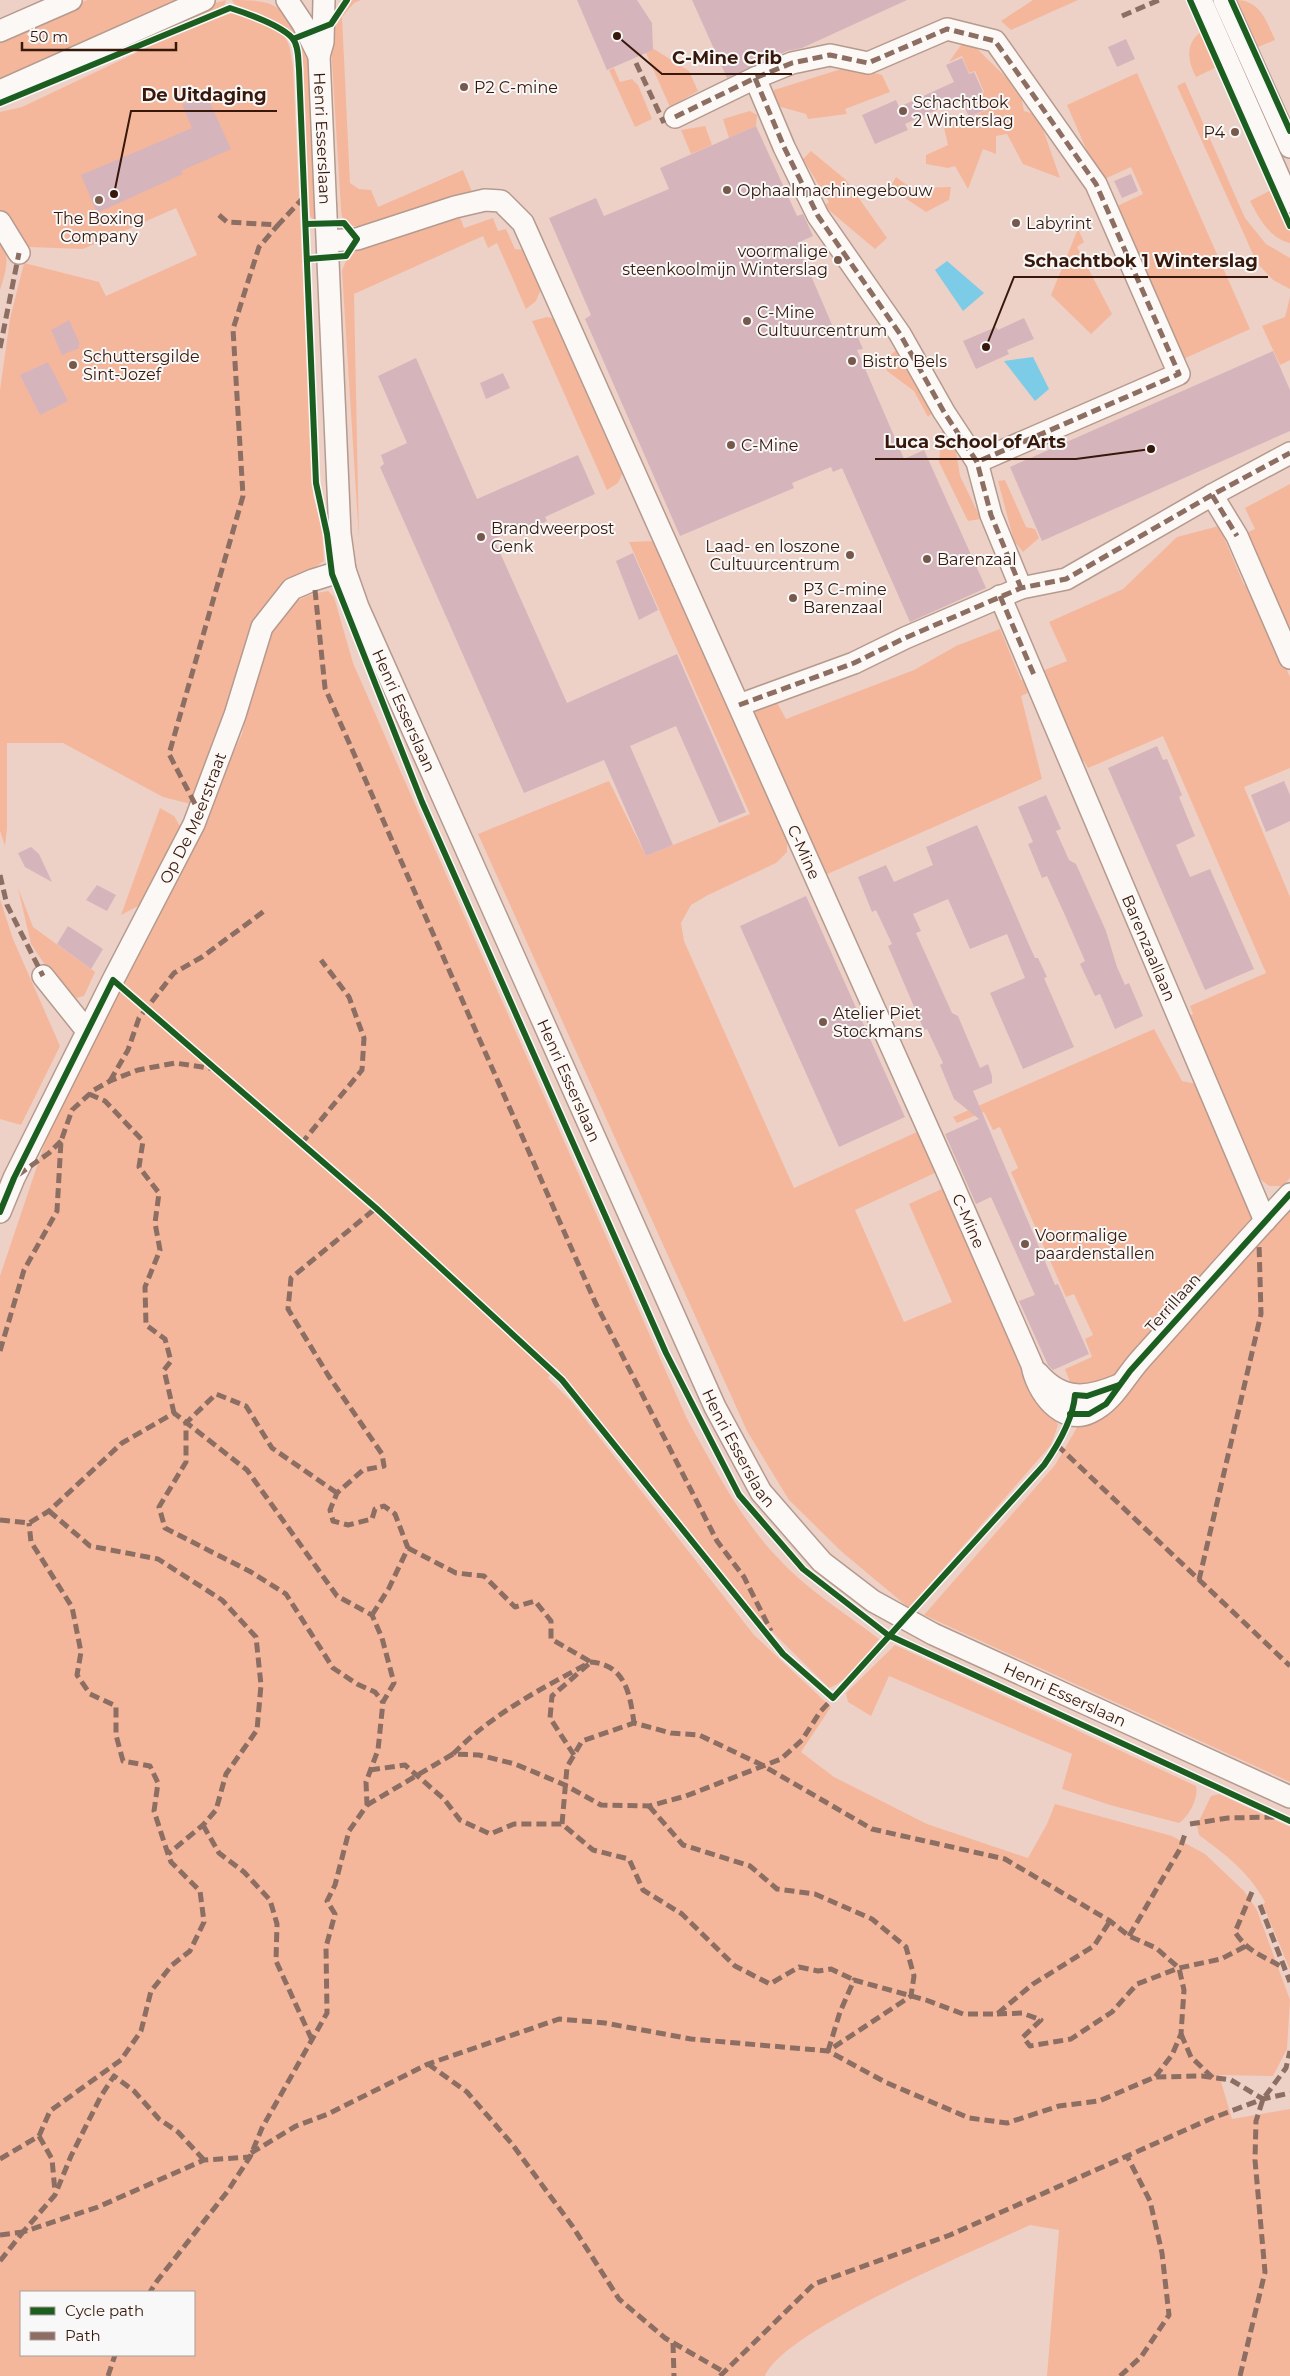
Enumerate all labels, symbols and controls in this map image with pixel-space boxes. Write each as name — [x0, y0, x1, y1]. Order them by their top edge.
scale bar — [22, 20, 176, 52]
text: 50 m — [30, 27, 68, 46]
callout: C-Mine Crib — [662, 41, 792, 74]
text: C-Mine Crib — [672, 47, 782, 69]
street label: Henri Esserslaan — [310, 72, 335, 205]
callout: De Uitdaging — [131, 78, 277, 111]
place label: P2 C-mine — [474, 78, 558, 97]
marker: P2 C-mine — [458, 81, 470, 93]
text: De Uitdaging — [141, 84, 267, 106]
place label: Schachtbok 2 Winterslag — [913, 93, 1014, 130]
marker: Schachtbok 2 Winterslag — [897, 105, 909, 117]
place label: P4 — [1203, 123, 1225, 142]
marker: P4 — [1229, 126, 1241, 138]
place label: Ophaalmachinegebouw — [737, 181, 933, 200]
marker: Ophaalmachinegebouw — [721, 184, 733, 196]
marker: The Boxing Company — [93, 194, 105, 206]
place label: The Boxing Company — [54, 209, 144, 246]
place label: Labyrint — [1026, 214, 1093, 233]
marker: Labyrint — [1010, 217, 1022, 229]
place label: voormalige steenkoolmijn Winterslag — [622, 242, 828, 279]
callout: Schachtbok 1 Winterslag — [1014, 244, 1268, 277]
text: Schachtbok 1 Winterslag — [1024, 250, 1258, 272]
marker: voormalige steenkoolmijn Winterslag — [832, 254, 844, 266]
place label: C-Mine Cultuurcentrum — [757, 303, 887, 340]
marker: C-Mine Cultuurcentrum — [741, 315, 753, 327]
place label: Schuttersgilde Sint-Jozef — [83, 347, 200, 384]
place label: Bistro Bels — [862, 352, 947, 371]
marker: Bistro Bels — [846, 355, 858, 367]
marker: Schuttersgilde Sint-Jozef — [67, 359, 79, 371]
callout: Luca School of Arts — [875, 426, 1076, 459]
text: Luca School of Arts — [884, 431, 1066, 453]
place label: C-Mine — [741, 436, 799, 455]
marker: C-Mine — [725, 439, 737, 451]
place label: Brandweerpost Genk — [491, 519, 615, 556]
marker: Brandweerpost Genk — [475, 531, 487, 543]
place label: Laad- en loszone Cultuurcentrum — [705, 537, 840, 574]
marker: Laad- en loszone Cultuurcentrum — [844, 549, 856, 561]
place label: Barenzaal — [937, 550, 1017, 569]
marker: Barenzaal — [921, 553, 933, 565]
place label: P3 C-mine Barenzaal — [803, 580, 887, 617]
marker: P3 C-mine Barenzaal — [787, 592, 799, 604]
street label: Henri Esserslaan — [369, 646, 440, 775]
street label: Op De Meerstraat — [155, 749, 230, 887]
street label: C-Mine — [784, 822, 825, 882]
street label: Barenzaallaan — [1118, 892, 1180, 1004]
place label: Atelier Piet Stockmans — [833, 1004, 923, 1041]
street label: Henri Esserslaan — [534, 1016, 605, 1145]
marker: Atelier Piet Stockmans — [817, 1016, 829, 1028]
street label: C-Mine — [949, 1191, 989, 1251]
place label: Voormalige paardenstallen — [1035, 1226, 1155, 1263]
marker: Voormalige paardenstallen — [1019, 1238, 1031, 1250]
street label: Terrillaan — [1141, 1269, 1205, 1337]
street label: Henri Esserslaan — [699, 1386, 779, 1511]
street label: Henri Esserslaan — [1001, 1658, 1129, 1730]
legend — [20, 2291, 195, 2356]
text: Cycle path — [65, 2301, 144, 2320]
text: Path — [65, 2326, 101, 2345]

